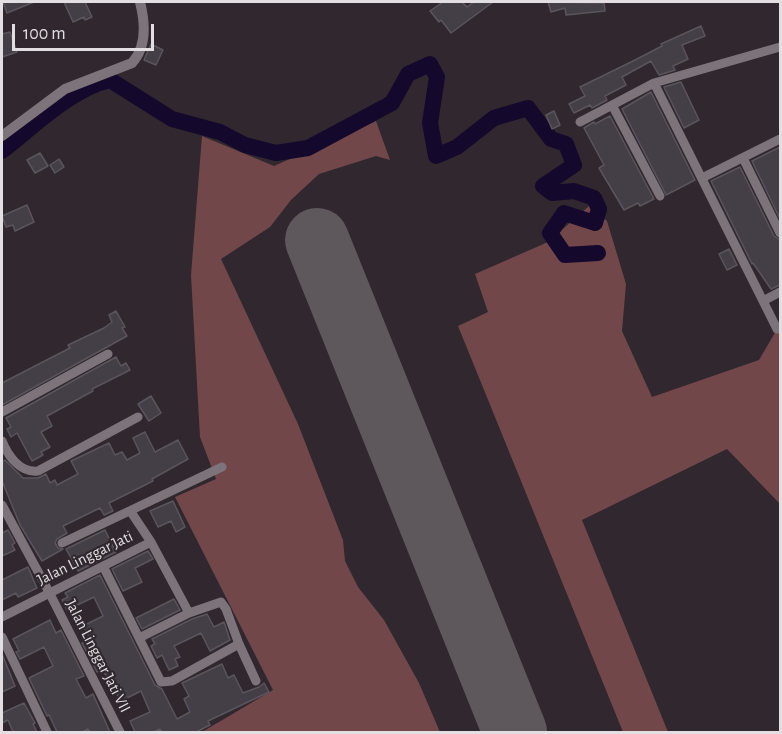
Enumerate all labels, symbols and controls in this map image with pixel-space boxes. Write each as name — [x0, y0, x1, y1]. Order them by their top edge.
scale bar — [15, 12, 158, 50]
text: 100 m — [23, 25, 66, 43]
street label: Jalan Linggar Jati — [34, 527, 136, 589]
street label: Jalan Linggar Jati VII — [61, 596, 135, 716]

